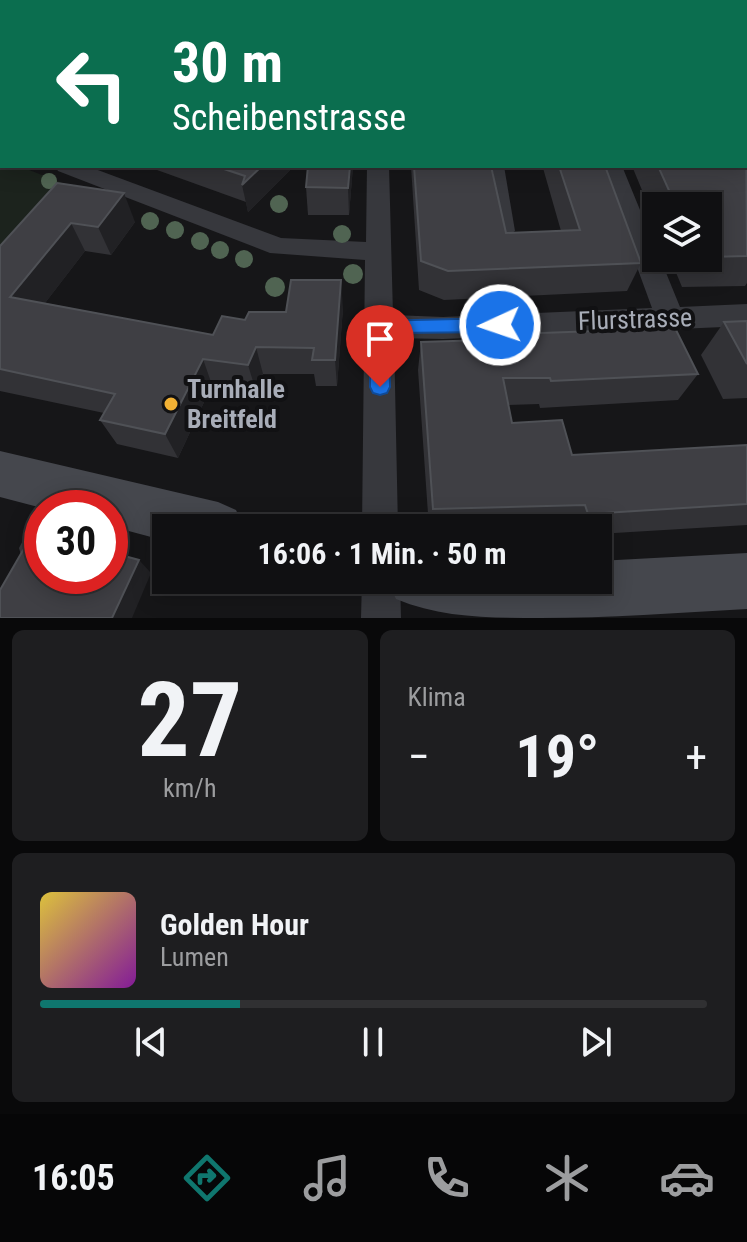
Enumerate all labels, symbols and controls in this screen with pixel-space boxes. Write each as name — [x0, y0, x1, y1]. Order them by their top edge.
text: 30 m — [172, 30, 283, 96]
icon: left — [40, 32, 144, 136]
text: Scheibenstrasse — [172, 97, 406, 139]
map controls — [642, 192, 722, 272]
button: layers — [642, 192, 722, 272]
position arrow — [458, 283, 542, 367]
street label: Flurstrasse — [577, 302, 693, 336]
pin — [346, 305, 414, 387]
icon: arrive — [358, 317, 402, 361]
place label: Turnhalle Breitfeld — [187, 374, 285, 434]
marker: Turnhalle Breitfeld — [162, 395, 180, 413]
speed limit sign: 30 — [24, 490, 128, 594]
text: 16:06 · 1 Min. · 50 m — [258, 536, 506, 571]
text: 27 — [137, 660, 242, 781]
text: Klima — [408, 682, 466, 712]
text: 19° — [515, 721, 599, 792]
text: − — [408, 731, 430, 783]
text: + — [685, 731, 707, 783]
text: km/h — [163, 773, 217, 803]
text: Golden Hour — [160, 907, 309, 942]
text: Lumen — [160, 942, 229, 972]
icon: previous — [129, 1020, 173, 1064]
icon: pause — [351, 1020, 395, 1064]
icon: next — [574, 1020, 618, 1064]
icon: directions — [179, 1150, 235, 1206]
icon: music — [299, 1150, 355, 1206]
icon: phone — [419, 1150, 475, 1206]
icon: climate — [539, 1150, 595, 1206]
icon: car — [659, 1150, 715, 1206]
text: 16:05 — [32, 1157, 115, 1199]

